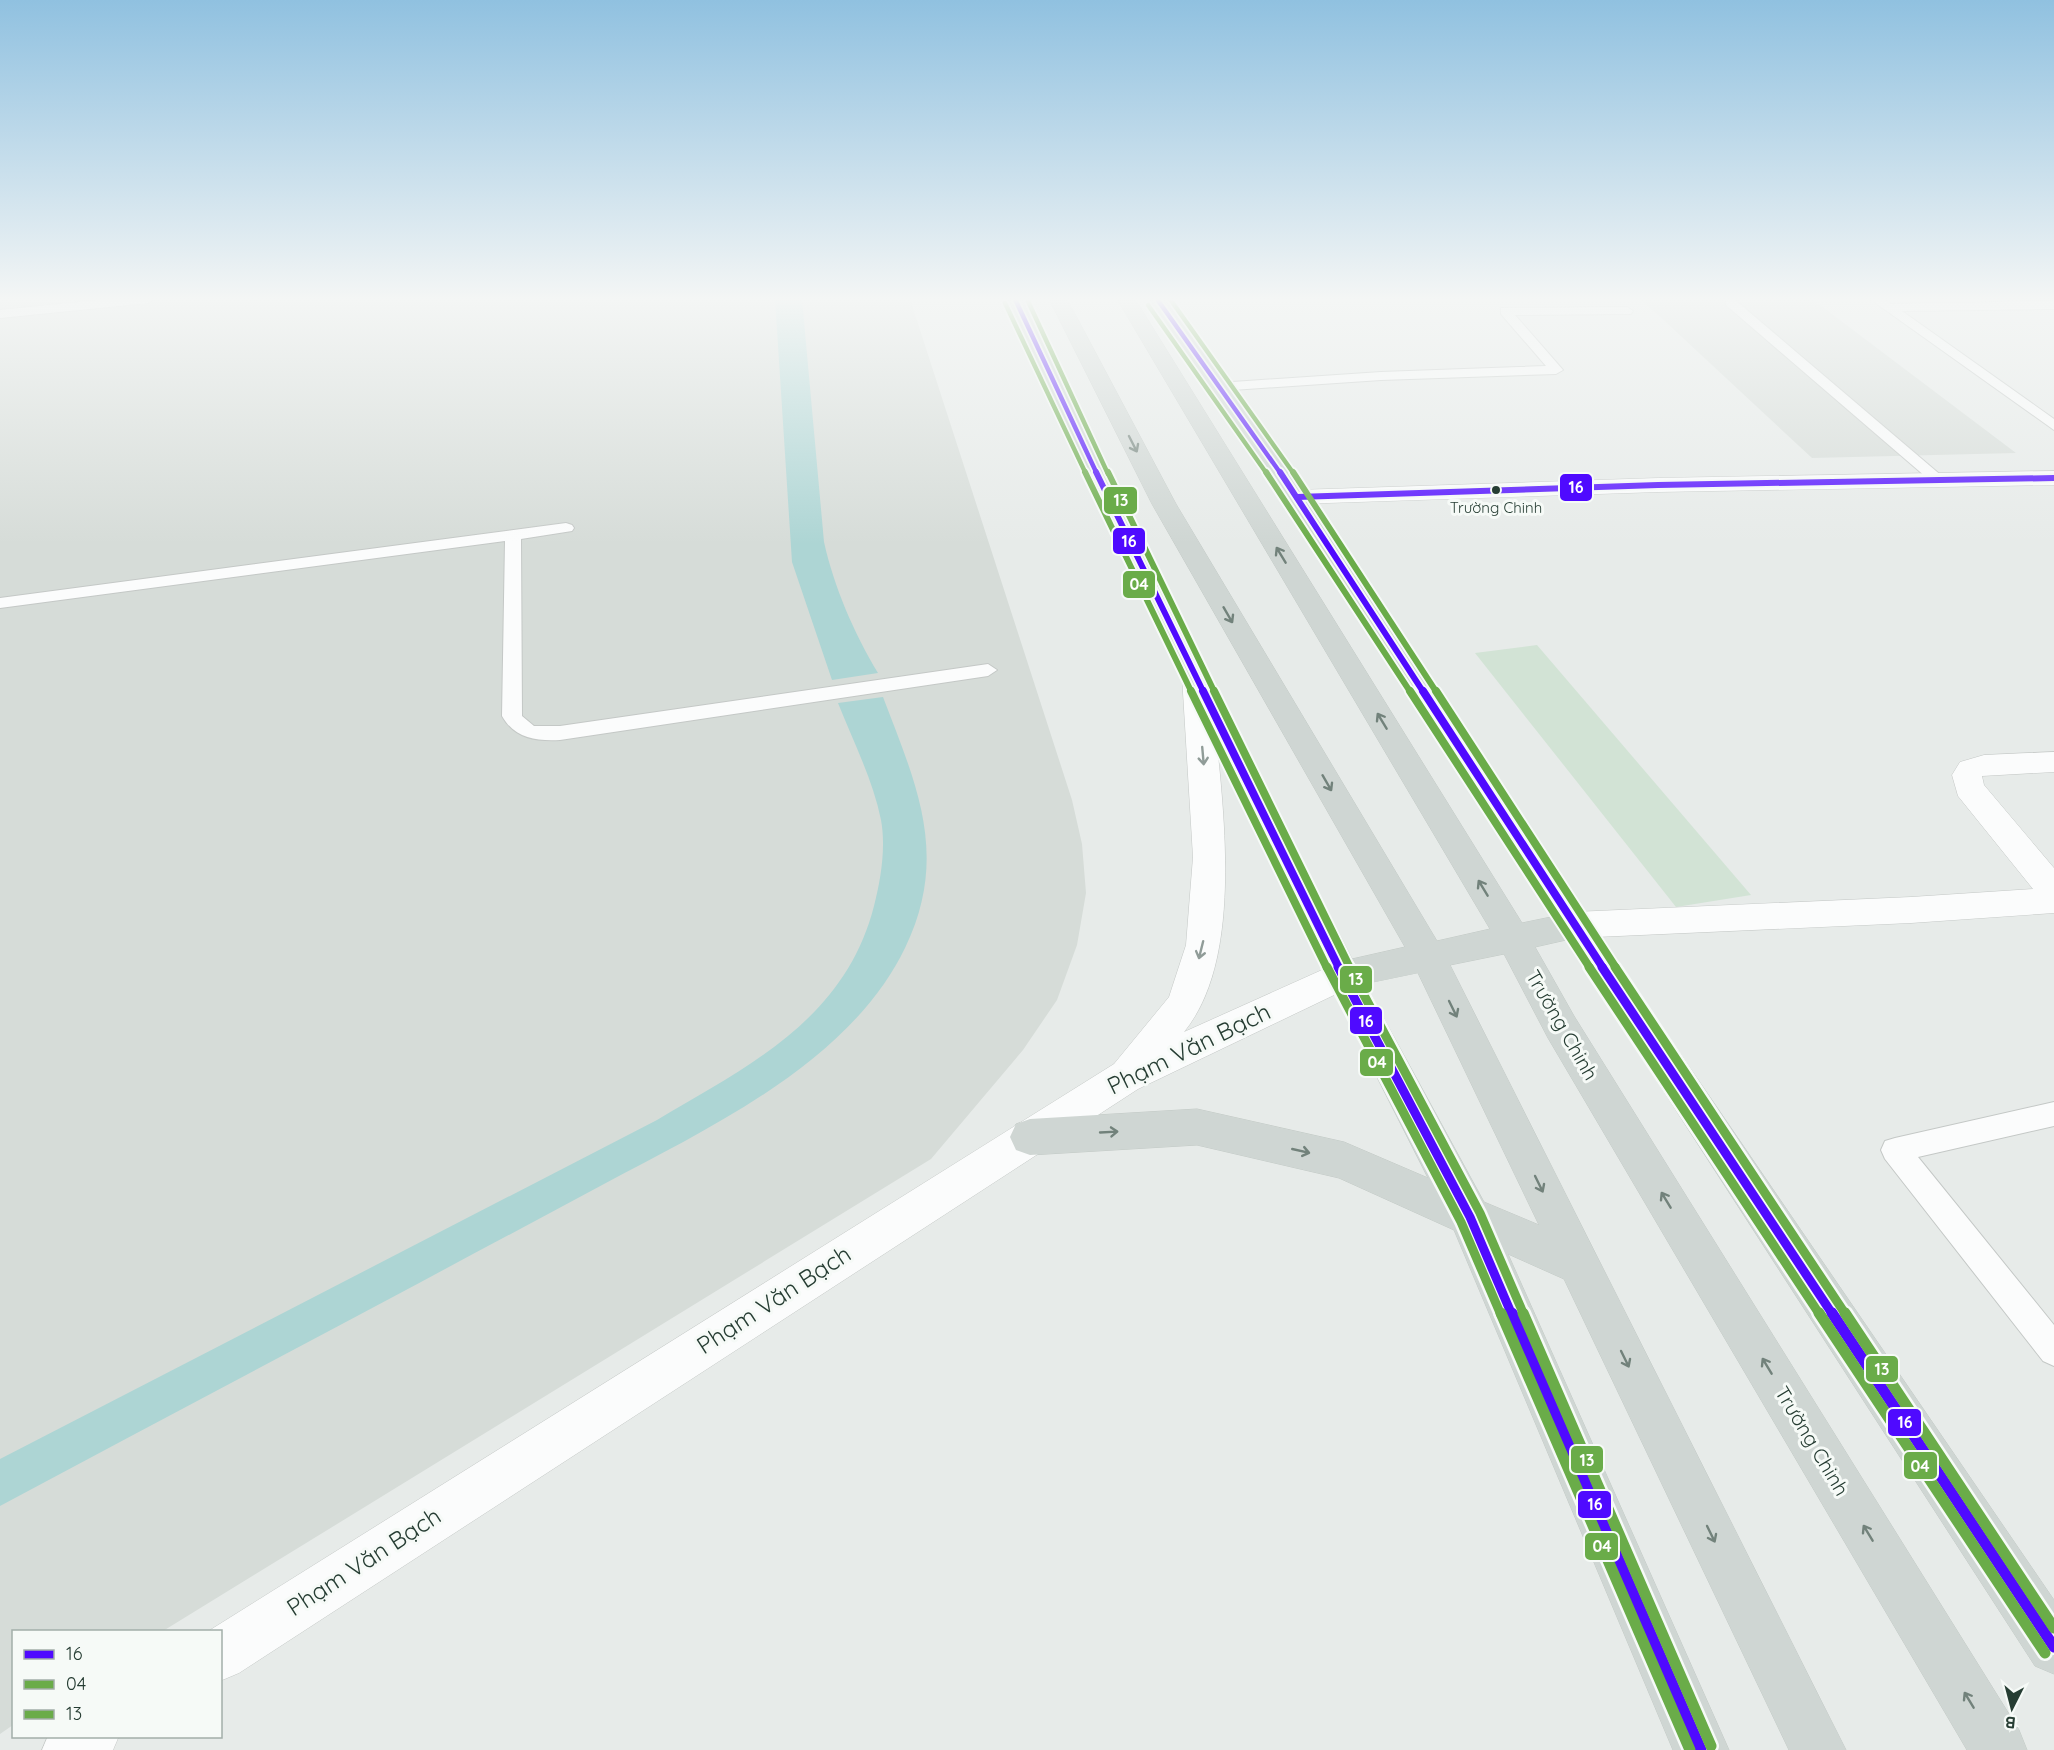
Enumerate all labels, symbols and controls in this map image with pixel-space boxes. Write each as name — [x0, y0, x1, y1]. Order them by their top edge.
one-way arrow — [1128, 435, 1139, 453]
line badge: 16 — [1559, 473, 1593, 502]
text: 16 — [1568, 477, 1584, 497]
marker: Trường Chinh — [1490, 484, 1502, 496]
line badge: 13 — [1103, 486, 1138, 515]
text: 13 — [1114, 490, 1128, 510]
place label: Trường Chinh — [1450, 498, 1542, 517]
line badge: 16 — [1112, 527, 1146, 555]
text: 16 — [1121, 531, 1137, 551]
one-way arrow — [1274, 547, 1286, 564]
line badge: 04 — [1122, 570, 1156, 599]
text: 04 — [1129, 574, 1149, 594]
one-way arrow — [1223, 606, 1235, 623]
one-way arrow — [1375, 713, 1387, 730]
one-way arrow — [1197, 745, 1208, 765]
one-way arrow — [1321, 774, 1333, 791]
one-way arrow — [1477, 880, 1489, 897]
one-way arrow — [1195, 940, 1207, 959]
line badge: 13 — [1339, 965, 1373, 994]
street label: Trường Chinh — [1521, 965, 1604, 1084]
text: 13 — [1349, 969, 1363, 989]
street label: Phạm Văn Bạch — [1102, 996, 1275, 1101]
one-way arrow — [1448, 1000, 1460, 1018]
line badge: 16 — [1349, 1006, 1383, 1035]
text: 16 — [1358, 1011, 1374, 1031]
line badge: 04 — [1359, 1048, 1394, 1077]
text: 04 — [1367, 1052, 1387, 1072]
one-way arrow — [1099, 1127, 1119, 1138]
one-way arrow — [1292, 1146, 1311, 1158]
one-way arrow — [1533, 1175, 1545, 1193]
one-way arrow — [1659, 1192, 1671, 1209]
street label: Phạm Văn Bạch — [691, 1238, 856, 1360]
one-way arrow — [1619, 1350, 1631, 1368]
line badge: 13 — [1865, 1355, 1899, 1383]
one-way arrow — [1761, 1358, 1773, 1375]
text: 13 — [1875, 1359, 1889, 1379]
street label: Trường Chinh — [1770, 1382, 1855, 1500]
line badge: 16 — [1887, 1408, 1922, 1437]
text: 16 — [1897, 1412, 1913, 1432]
line badge: 13 — [1570, 1445, 1604, 1474]
text: 13 — [1580, 1450, 1594, 1470]
line badge: 04 — [1903, 1451, 1938, 1480]
text: 04 — [1910, 1456, 1930, 1476]
line badge: 16 — [1577, 1490, 1612, 1519]
text: 16 — [1587, 1494, 1603, 1514]
street label: Phạm Văn Bạch — [281, 1500, 446, 1622]
one-way arrow — [1705, 1525, 1717, 1542]
one-way arrow — [1862, 1525, 1874, 1542]
line badge: 04 — [1584, 1532, 1619, 1561]
text: 04 — [1592, 1536, 1612, 1556]
legend — [12, 1630, 222, 1738]
text: 16 — [66, 1642, 83, 1665]
text: 04 — [66, 1672, 86, 1695]
north arrow — [1982, 1678, 2042, 1738]
one-way arrow — [1963, 1692, 1975, 1709]
text: 13 — [66, 1702, 82, 1725]
text: B — [2004, 1712, 2017, 1733]

